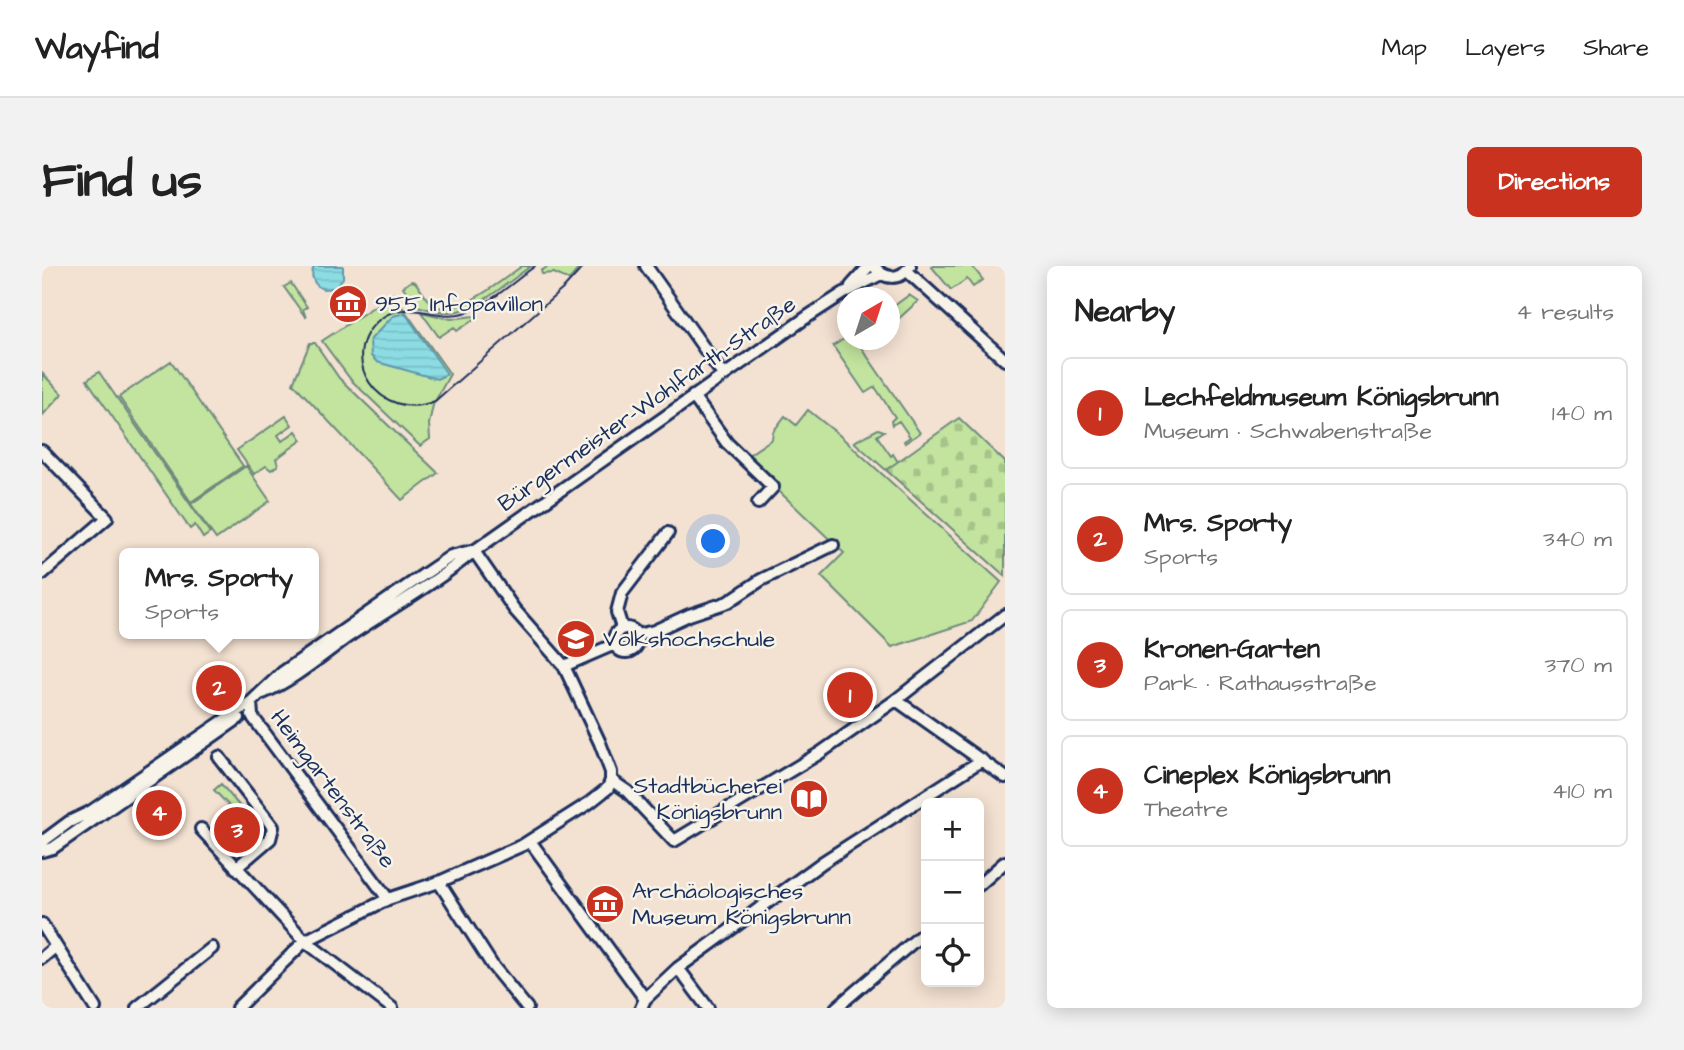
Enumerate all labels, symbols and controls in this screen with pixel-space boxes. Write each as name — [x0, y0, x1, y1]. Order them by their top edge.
text: Wayfind — [35, 25, 159, 71]
text: Map — [1382, 31, 1427, 65]
text: Layers — [1465, 31, 1545, 65]
text: Share — [1583, 31, 1649, 65]
button: Directions — [1467, 147, 1642, 217]
text: Find us — [42, 148, 202, 216]
museum icon: 955 Infopavillon — [327, 283, 369, 325]
north arrow — [837, 287, 900, 350]
place label: 955 Infopavillon — [375, 288, 543, 320]
street label: Bürgermeister-Wohlfarth-Straße — [491, 288, 803, 520]
text: Nearby — [1075, 291, 1175, 333]
text: 4 results — [1516, 296, 1614, 328]
text: Lechfeldmuseum Königsbrunn — [1144, 379, 1499, 415]
text: 1 — [1099, 397, 1101, 429]
text: 140 m — [1552, 397, 1612, 429]
text: Museum · Schwabenstraße — [1144, 415, 1432, 447]
text: Mrs. Sporty — [1144, 505, 1292, 541]
text: 2 — [1093, 523, 1107, 555]
text: 340 m — [1543, 523, 1612, 555]
your location — [696, 524, 730, 558]
text: Sports — [1144, 541, 1218, 573]
popup — [119, 548, 319, 639]
text: Mrs. Sporty — [145, 560, 293, 596]
text: Sports — [145, 596, 219, 628]
school or university icon: Volkshochschule — [555, 618, 597, 660]
place label: Volkshochschule — [603, 623, 775, 655]
text: Kronen-Garten — [1144, 631, 1320, 667]
text: 3 — [1094, 649, 1106, 681]
text: 370 m — [1545, 649, 1612, 681]
pin: 2 — [196, 662, 242, 714]
text: Park · Rathausstraße — [1144, 667, 1377, 699]
pin: 1 — [827, 669, 873, 721]
street label: Heimgartenstraße — [262, 703, 403, 876]
text: Cineplex Königsbrunn — [1144, 757, 1391, 793]
place label: Stadtbücherei Königsbrunn — [634, 770, 783, 829]
text: 4 — [1092, 775, 1108, 807]
text: 410 m — [1552, 775, 1612, 807]
library icon: Stadtbücherei Königsbrunn — [788, 778, 830, 820]
pin: 4 — [136, 787, 182, 839]
text: Theatre — [1144, 793, 1228, 825]
map controls — [921, 798, 984, 987]
button: + — [921, 798, 984, 861]
pin: 3 — [214, 804, 260, 856]
button: − — [921, 861, 984, 924]
place label: Archäologisches Museum Königsbrunn — [632, 875, 851, 934]
museum icon: Archäologisches Museum Königsbrunn — [584, 883, 626, 925]
button: locate — [921, 924, 984, 987]

